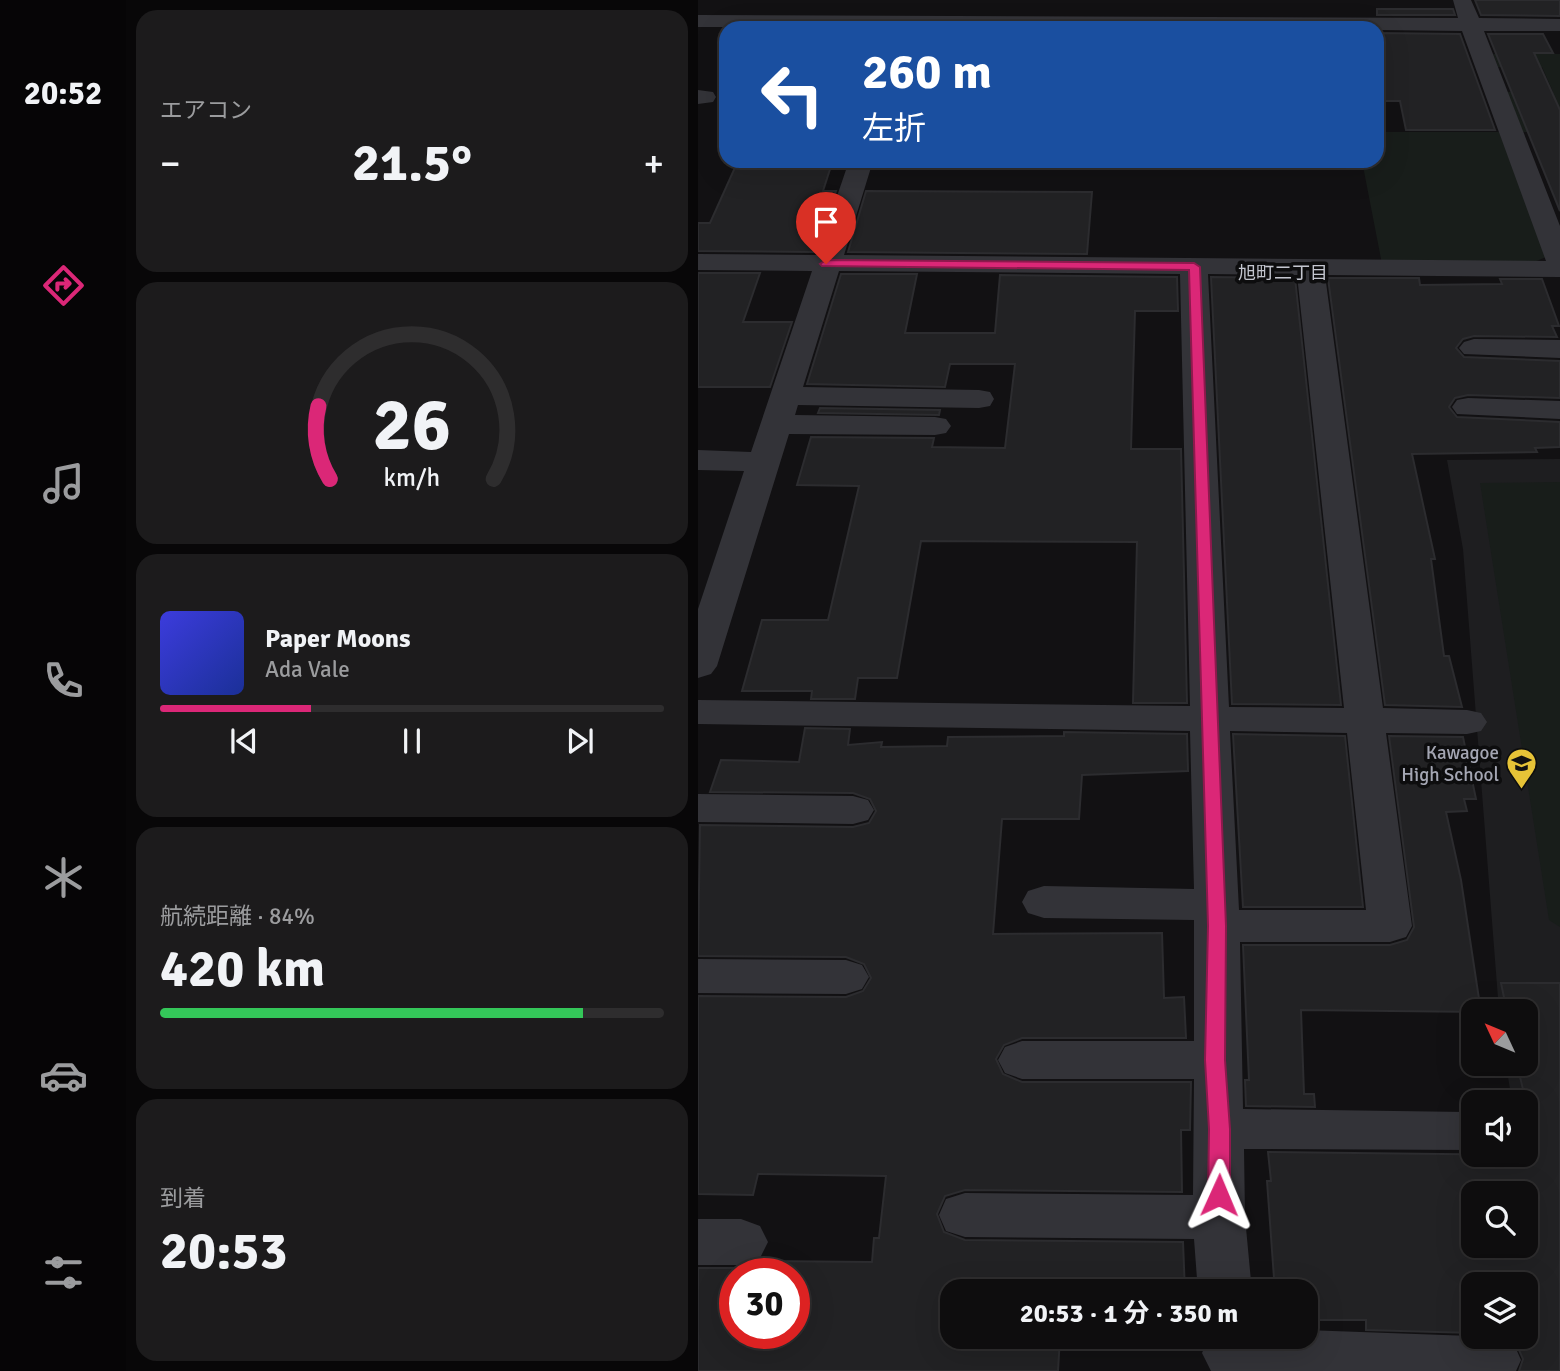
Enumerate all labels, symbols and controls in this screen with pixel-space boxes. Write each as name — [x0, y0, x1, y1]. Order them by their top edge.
text: 260 m — [862, 42, 992, 102]
icon: left — [747, 49, 838, 140]
text: 20:52 — [24, 74, 102, 113]
text: エアコン — [160, 96, 252, 125]
text: 左折 — [862, 109, 926, 148]
text: 21.5° — [352, 131, 472, 195]
text: − — [160, 140, 181, 187]
text: + — [643, 140, 664, 187]
pin — [796, 192, 856, 264]
icon: arrive — [807, 203, 845, 241]
icon: directions — [39, 261, 88, 310]
district label: 旭町二丁目 — [1238, 262, 1328, 284]
text: 26 — [373, 382, 451, 471]
icon: music — [39, 459, 88, 508]
text: km/h — [384, 462, 440, 493]
text: Paper Moons — [265, 623, 411, 655]
text: Ada Vale — [265, 655, 350, 684]
icon: phone — [39, 656, 88, 705]
icon: previous — [225, 722, 263, 760]
icon: pause — [393, 722, 431, 760]
icon: next — [561, 722, 599, 760]
place label: Kawagoe High School — [1401, 741, 1499, 787]
school or university icon: Kawagoe High School — [1505, 746, 1539, 790]
icon: climate — [39, 853, 88, 902]
text: 航続距離 · 84% — [160, 902, 315, 931]
text: 420 km — [160, 937, 325, 1001]
north arrow — [1461, 999, 1538, 1076]
map controls — [1461, 999, 1538, 1349]
icon: car — [39, 1051, 88, 1100]
button: sound — [1461, 1090, 1538, 1167]
position arrow — [1182, 1158, 1256, 1232]
button: search — [1461, 1181, 1538, 1258]
text: 到着 — [160, 1184, 206, 1213]
text: 20:53 — [160, 1219, 288, 1283]
icon: filters — [39, 1248, 88, 1297]
speed limit sign: 30 — [719, 1258, 810, 1349]
button: layers — [1461, 1272, 1538, 1349]
text: 20:53 · 1 分 · 350 m — [1020, 1298, 1238, 1330]

